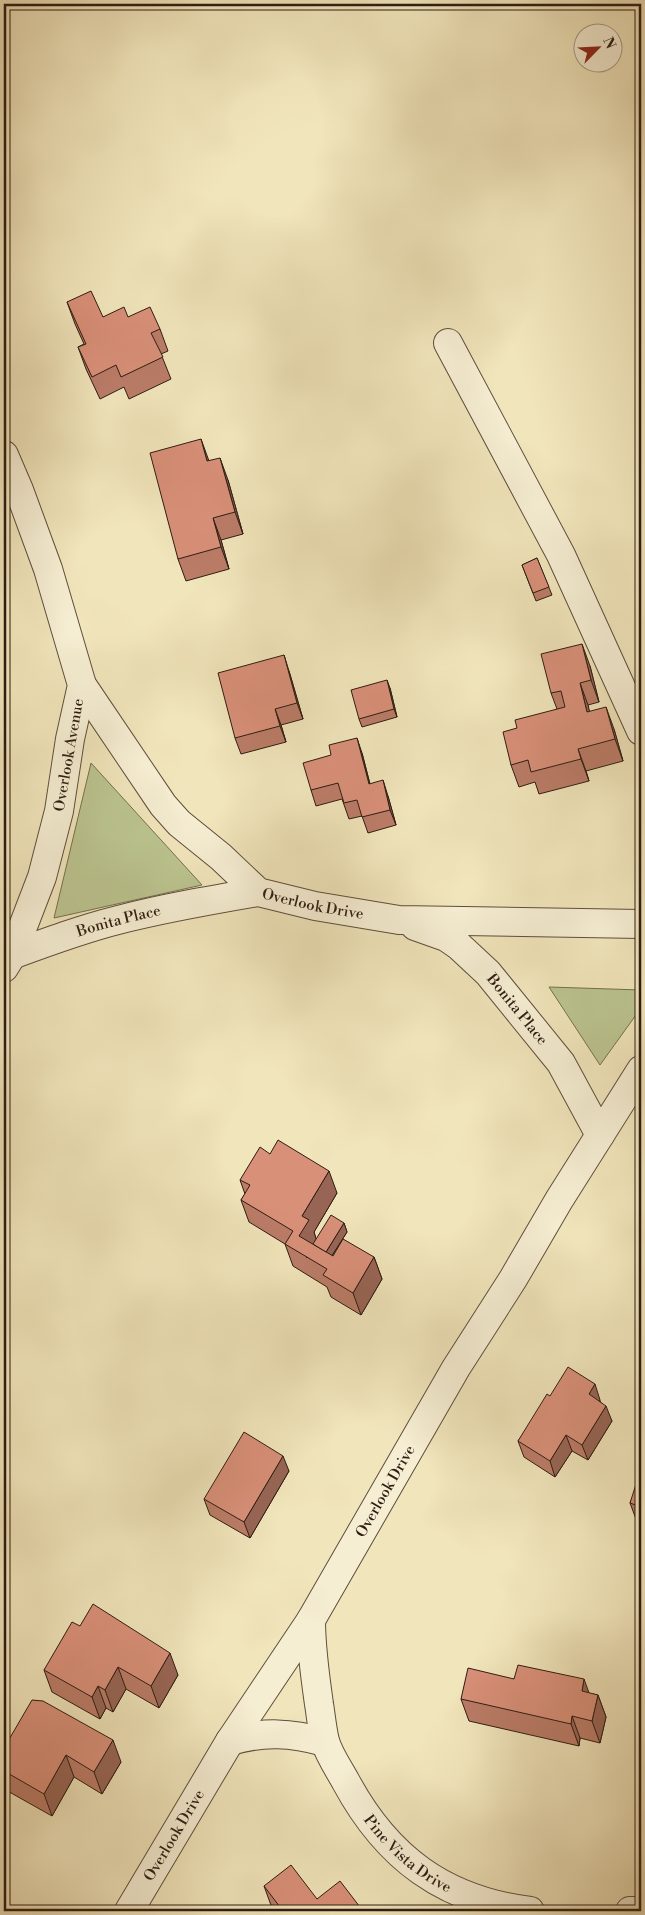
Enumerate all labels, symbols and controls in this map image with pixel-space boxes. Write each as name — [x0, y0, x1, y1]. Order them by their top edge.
north arrow — [572, 22, 622, 72]
text: N — [598, 34, 619, 52]
street label: Overlook Avenue — [50, 697, 88, 813]
street label: Overlook Drive — [260, 884, 365, 923]
street label: Bonita Place — [73, 901, 162, 941]
street label: Bonita Place — [482, 969, 552, 1049]
street label: Overlook Drive — [351, 1442, 419, 1541]
street label: Overlook Drive — [139, 1786, 208, 1885]
street label: Pine Vista Drive — [360, 1811, 455, 1897]

